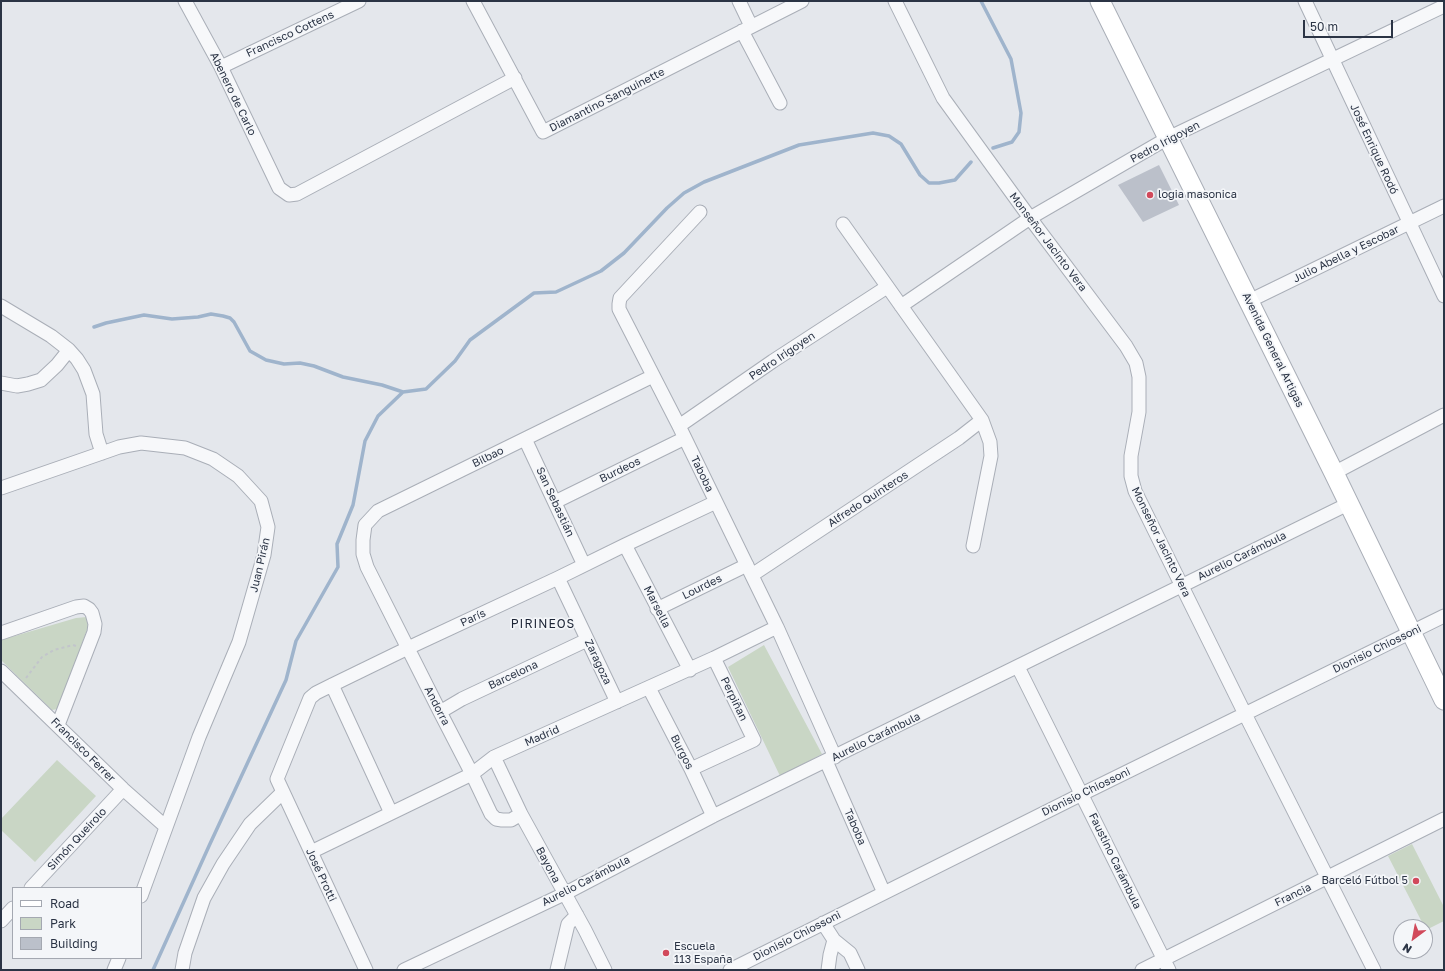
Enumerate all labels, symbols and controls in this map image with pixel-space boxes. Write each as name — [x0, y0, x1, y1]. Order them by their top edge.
street label: Francisco Cottens — [244, 8, 336, 60]
scale bar — [1305, 12, 1395, 38]
text: 50 m — [1310, 19, 1338, 34]
street label: Abenero de Carlo — [207, 50, 259, 138]
street label: Diamantino Sanguinette — [547, 65, 667, 135]
street label: José Enrique Rodó — [1347, 102, 1401, 196]
street label: Pedro Irigoyen — [1128, 118, 1202, 166]
place label: logia masonica — [1158, 188, 1237, 202]
street label: Monseñor Jacinto Vera — [1006, 190, 1090, 294]
marker: logia masonica — [1145, 190, 1155, 200]
street label: Julio Abella y Escobar — [1291, 223, 1401, 285]
street label: Avenida General Artigas — [1239, 290, 1307, 410]
street label: Pedro Irigoyen — [747, 329, 817, 383]
street label: Bilbao — [470, 444, 506, 470]
street label: Burdeos — [597, 454, 643, 486]
street label: Taboba — [688, 454, 716, 494]
street label: San Sebastián — [533, 465, 577, 539]
street label: Alfredo Quinteros — [825, 468, 911, 530]
street label: Monseñor Jacinto Vera — [1129, 485, 1193, 599]
street label: Aurelio Carámbula — [1195, 529, 1289, 583]
street label: Juan Pirán — [247, 536, 273, 594]
street label: Lourdes — [680, 572, 724, 602]
street label: Marsella — [641, 584, 673, 630]
street label: París — [458, 606, 488, 630]
district label: PIRINEOS — [511, 617, 575, 631]
street label: Dionisio Chiossoni — [1331, 622, 1423, 676]
street label: Zaragoza — [582, 637, 614, 687]
street label: Barcelona — [486, 658, 540, 692]
street label: Perpiñan — [718, 675, 750, 723]
street label: Andorra — [422, 684, 452, 728]
street label: Aurelio Carámbula — [829, 710, 923, 764]
street label: Francisco Ferrer — [48, 715, 118, 785]
street label: Madrid — [523, 723, 561, 749]
street label: Burgos — [668, 732, 696, 772]
street label: Dionisio Chiossoni — [1040, 765, 1132, 819]
street label: Simón Queirolo — [45, 805, 109, 873]
street label: Taboba — [841, 807, 869, 847]
street label: Faustino Carámbula — [1086, 811, 1144, 911]
street label: Bayona — [533, 845, 563, 885]
street label: José Protti — [303, 846, 339, 904]
street label: Aurelio Carámbula — [540, 853, 632, 909]
place label: Barceló Fútbol 5 — [1321, 874, 1408, 888]
marker: Barceló Fútbol 5 — [1411, 876, 1421, 886]
street label: Francia — [1273, 881, 1313, 909]
legend — [12, 887, 142, 959]
text: Road — [50, 896, 79, 911]
street label: Dionisio Chiossoni — [751, 908, 843, 964]
text: Park — [50, 916, 76, 931]
north arrow — [1393, 919, 1433, 959]
text: Building — [50, 936, 98, 951]
place label: Escuela 113 España — [674, 940, 732, 966]
text: N — [1400, 941, 1414, 956]
marker: Escuela 113 España — [661, 948, 671, 958]

